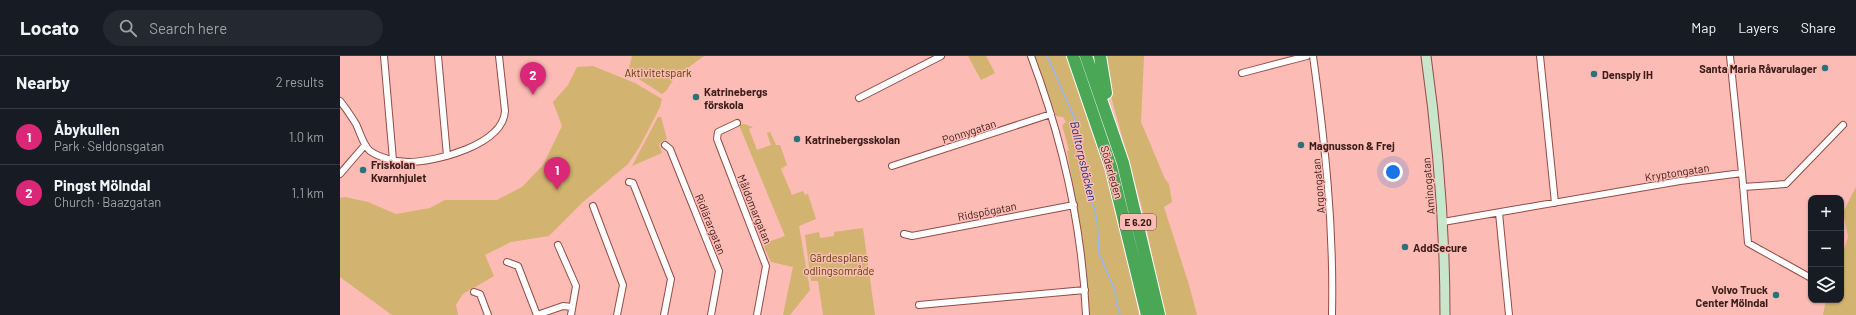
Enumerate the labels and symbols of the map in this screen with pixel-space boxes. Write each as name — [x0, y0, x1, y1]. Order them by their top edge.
pin: 2 — [520, 62, 546, 95]
place label: Santa Maria Råvarulager — [1699, 62, 1818, 75]
marker: Santa Maria Råvarulager — [1820, 63, 1830, 73]
park label: Aktivitetspark — [624, 66, 692, 79]
place label: Densply IH — [1602, 68, 1653, 81]
marker: Densply IH — [1589, 69, 1599, 79]
place label: Katrinebergs förskola — [704, 85, 768, 111]
marker: Katrinebergs förskola — [691, 92, 701, 102]
street label: Ponnygatan — [940, 116, 998, 146]
water label: Balltorpsbäcken — [1068, 120, 1100, 202]
place label: Katrinebergsskolan — [805, 133, 900, 146]
marker: Katrinebergsskolan — [792, 134, 802, 144]
place label: Magnusson & Frej — [1309, 139, 1395, 152]
marker: Magnusson & Frej — [1296, 140, 1306, 150]
street label: Söderleden — [1098, 144, 1126, 200]
pin: 1 — [544, 157, 570, 190]
street label: Aminogatan — [1419, 157, 1437, 215]
place label: Friskolan Kvarnhjulet — [371, 158, 426, 184]
street label: Argongatan — [1309, 158, 1327, 214]
street label: Kryptongatan — [1644, 160, 1710, 184]
your location — [1383, 162, 1403, 182]
marker: Friskolan Kvarnhjulet — [358, 165, 368, 175]
street label: Måldomargatan — [735, 172, 775, 246]
street label: Ridlärargatan — [693, 192, 729, 256]
street label: Ridspögatan — [956, 199, 1018, 223]
road number: E 6.20 — [1120, 214, 1156, 230]
place label: AddSecure — [1413, 241, 1467, 254]
marker: AddSecure — [1400, 242, 1410, 252]
park label: Gärdesplans odlingsområde — [804, 251, 875, 277]
place label: Volvo Truck Center Mölndal — [1695, 283, 1768, 309]
marker: Volvo Truck Center Mölndal — [1771, 290, 1781, 300]

